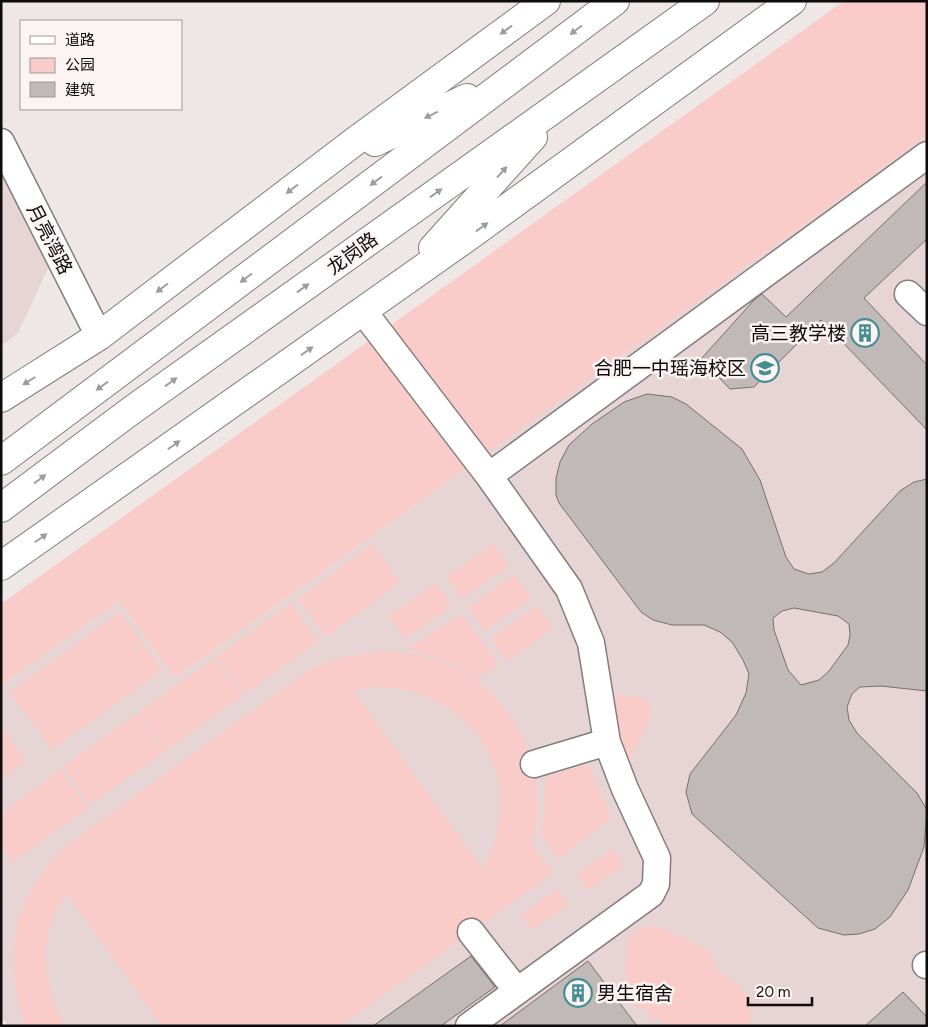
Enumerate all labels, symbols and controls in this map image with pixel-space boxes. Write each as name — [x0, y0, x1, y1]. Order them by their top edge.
legend — [20, 20, 182, 110]
one-way arrow — [500, 25, 513, 35]
one-way arrow — [570, 25, 583, 36]
text: 道路 — [65, 31, 95, 49]
text: 公园 — [65, 56, 95, 74]
text: 建筑 — [65, 81, 95, 99]
one-way arrow — [424, 111, 438, 119]
one-way arrow — [496, 167, 508, 179]
one-way arrow — [370, 175, 383, 186]
one-way arrow — [286, 184, 299, 195]
one-way arrow — [429, 188, 442, 198]
street label: 月亮湾路 — [22, 200, 77, 278]
one-way arrow — [475, 222, 489, 232]
street label: 龙岗路 — [322, 227, 382, 279]
one-way arrow — [239, 273, 253, 283]
one-way arrow — [155, 283, 169, 293]
one-way arrow — [296, 283, 310, 293]
building icon: 高三教学楼 — [850, 318, 880, 348]
place label: 高三教学楼 — [751, 322, 846, 345]
one-way arrow — [300, 346, 314, 356]
school or university icon: 合肥一中瑶海校区 — [750, 353, 780, 383]
place label: 合肥一中瑶海校区 — [594, 357, 746, 380]
one-way arrow — [22, 376, 36, 385]
one-way arrow — [164, 377, 178, 387]
one-way arrow — [95, 381, 109, 391]
one-way arrow — [167, 439, 180, 450]
one-way arrow — [33, 473, 46, 484]
one-way arrow — [34, 533, 48, 543]
scale bar — [748, 974, 812, 1006]
building icon: 男生宿舍 — [563, 978, 593, 1008]
place label: 男生宿舍 — [597, 982, 673, 1005]
text: 20 m — [756, 983, 790, 1001]

